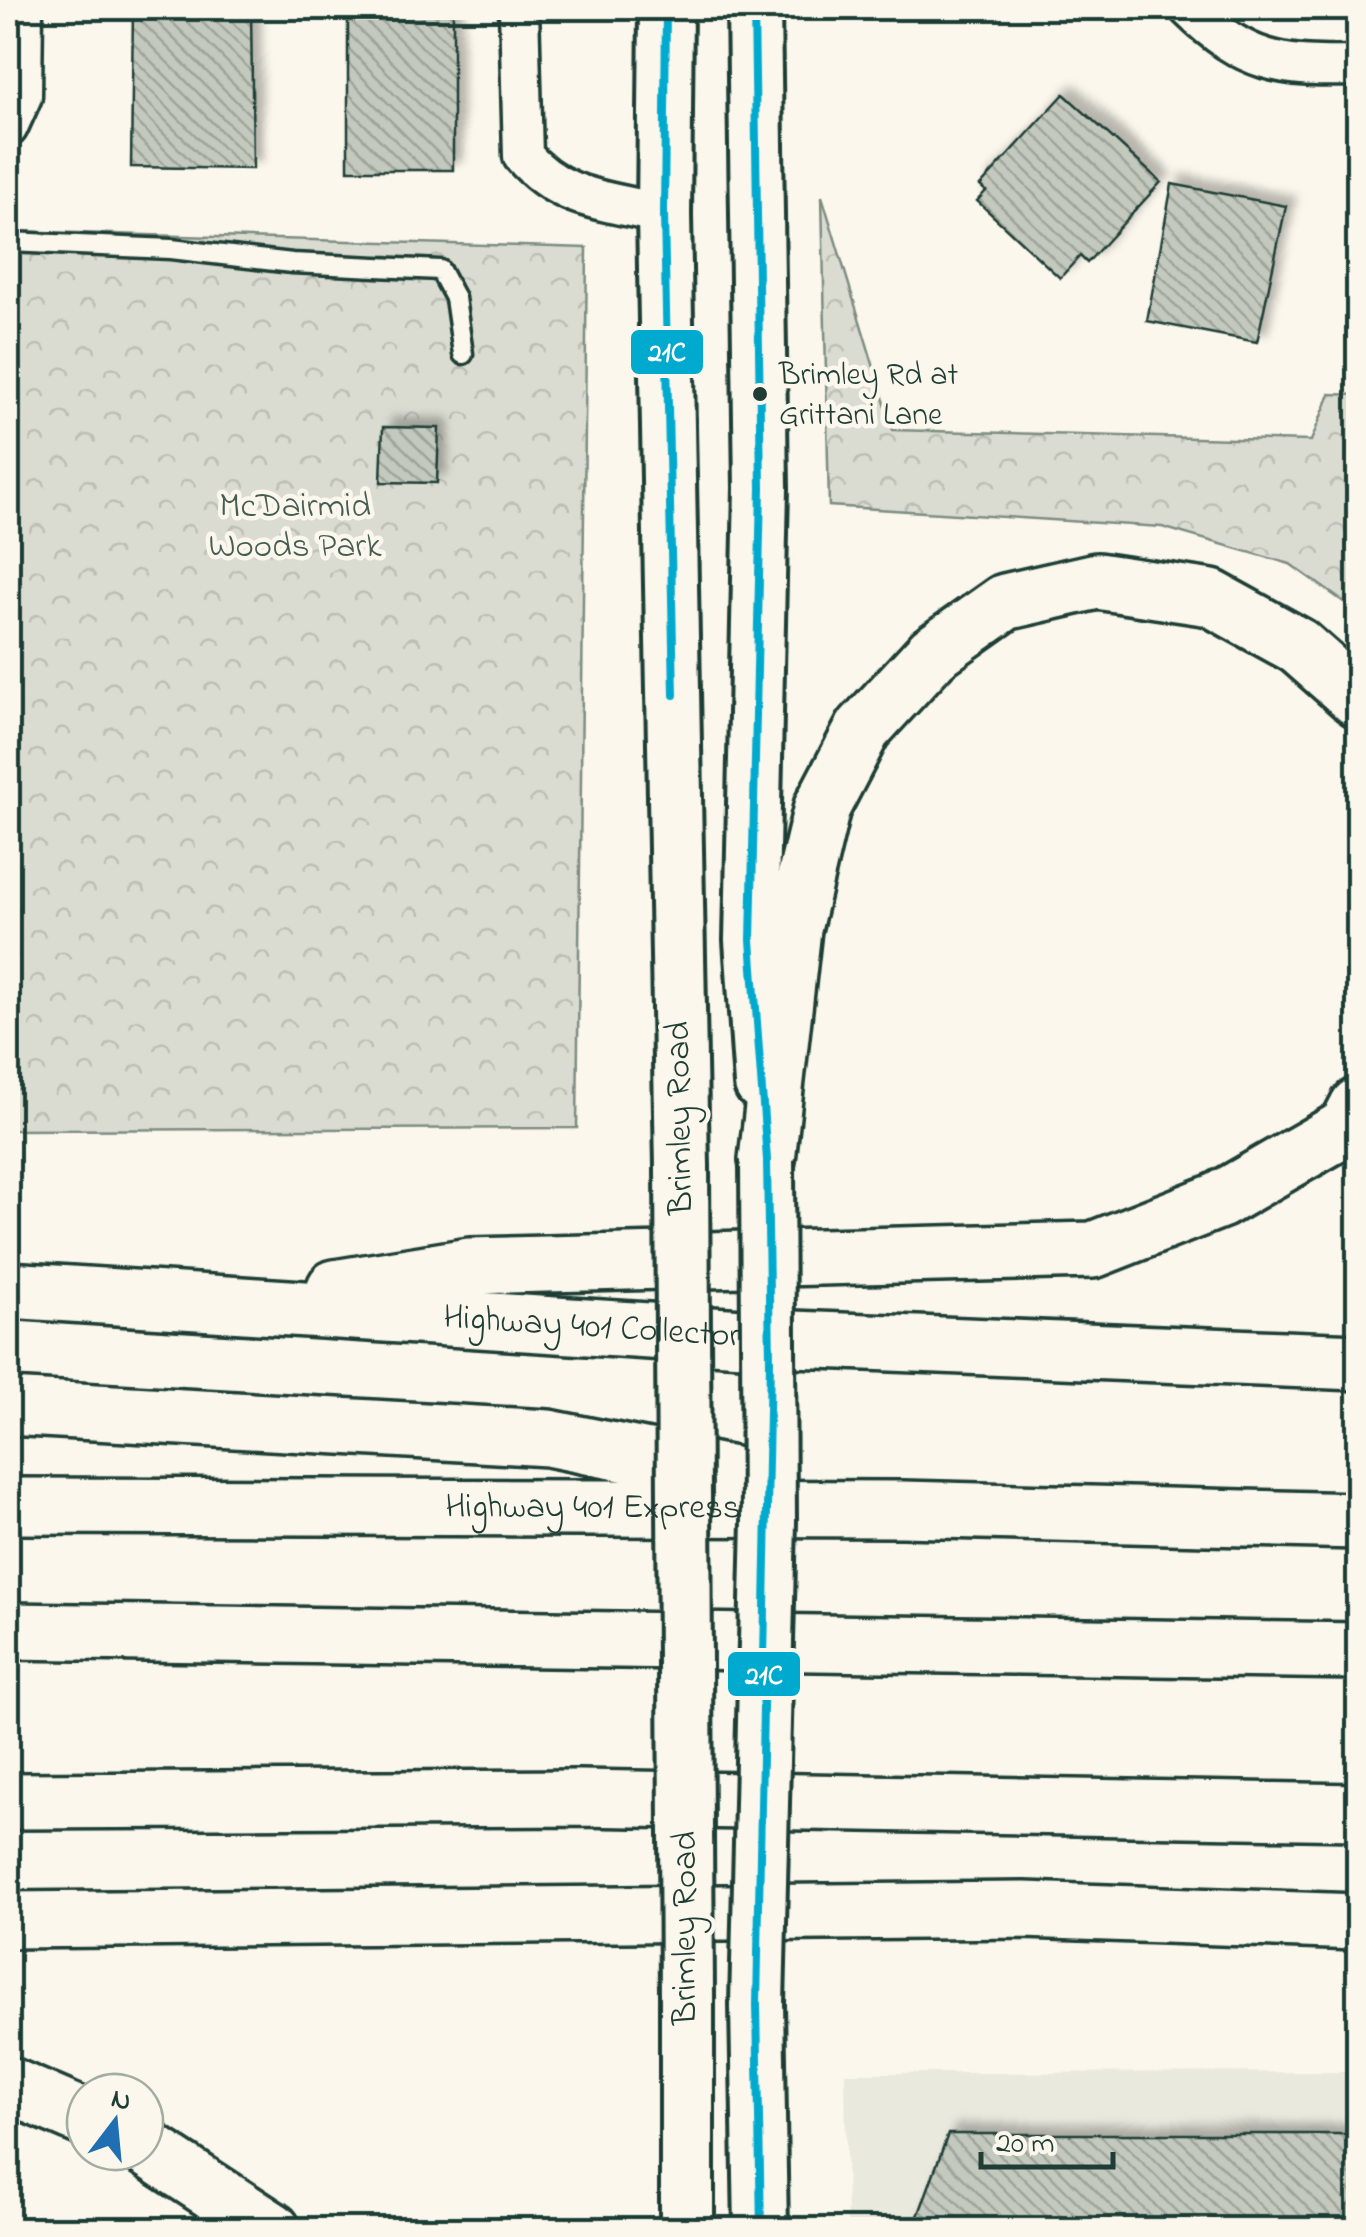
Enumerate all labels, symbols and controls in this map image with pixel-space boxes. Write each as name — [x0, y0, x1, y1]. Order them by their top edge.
line badge: 21C — [629, 328, 705, 376]
text: 21C — [647, 334, 686, 375]
place label: Brimley Rd at Grittani Lane — [778, 353, 959, 440]
marker: Brimley Rd at Grittani Lane — [750, 384, 770, 404]
park label: McDairmid Woods Park — [208, 482, 382, 573]
street label: Brimley Road — [654, 1021, 708, 1216]
street label: Highway 401 Collector — [442, 1292, 742, 1362]
street label: Highway 401 Express — [445, 1482, 741, 1534]
line badge: 21C — [726, 1650, 802, 1698]
text: 21C — [744, 1657, 783, 1698]
street label: Brimley Road — [661, 1831, 712, 2026]
north arrow — [65, 2072, 165, 2172]
text: N — [106, 2079, 136, 2124]
scale bar — [981, 2107, 1114, 2169]
text: 20 m — [996, 2123, 1055, 2167]

